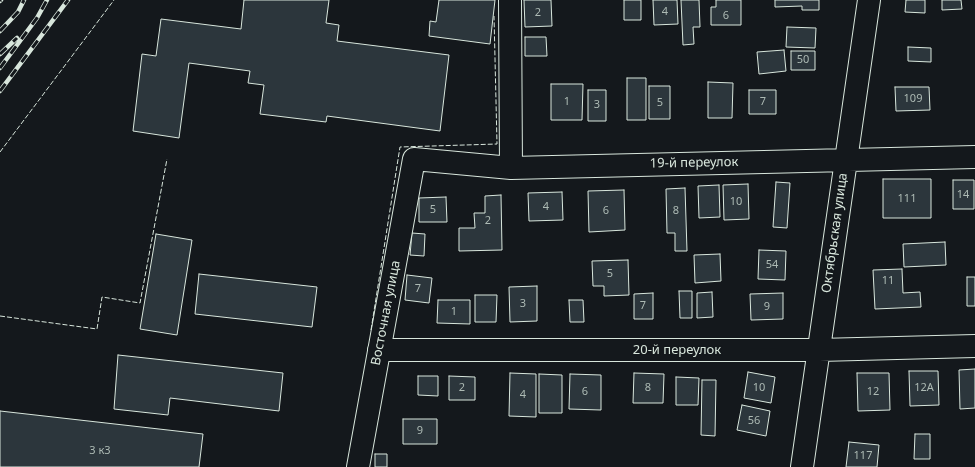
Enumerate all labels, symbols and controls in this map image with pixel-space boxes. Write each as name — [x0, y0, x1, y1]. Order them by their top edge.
house number: 4 — [662, 5, 668, 19]
house number: 2 — [535, 6, 541, 20]
house number: 6 — [723, 9, 729, 23]
house number: 50 — [797, 53, 809, 67]
house number: 109 — [904, 92, 922, 106]
house number: 1 — [564, 95, 570, 109]
house number: 7 — [760, 95, 766, 109]
house number: 5 — [657, 96, 663, 110]
house number: 3 — [594, 98, 600, 112]
street label: 19-й переулок — [650, 154, 738, 172]
street label: Октябрьская улица — [819, 172, 851, 294]
house number: 14 — [957, 188, 969, 202]
house number: 111 — [898, 192, 916, 206]
house number: 10 — [730, 195, 742, 209]
house number: 4 — [543, 200, 549, 214]
house number: 5 — [430, 203, 436, 217]
house number: 6 — [603, 204, 609, 218]
house number: 8 — [673, 204, 679, 218]
house number: 2 — [485, 214, 491, 228]
house number: 54 — [766, 258, 778, 272]
street label: Восточная улица — [368, 259, 404, 367]
house number: 5 — [607, 267, 613, 281]
house number: 11 — [882, 274, 894, 288]
house number: 7 — [415, 282, 421, 296]
house number: 3 — [520, 297, 526, 311]
house number: 7 — [640, 299, 646, 313]
house number: 9 — [764, 300, 770, 314]
house number: 1 — [451, 305, 457, 319]
street label: 20-й переулок — [633, 342, 721, 358]
house number: 2 — [459, 381, 465, 395]
house number: 8 — [645, 381, 651, 395]
house number: 10 — [753, 381, 765, 395]
house number: 12А — [914, 381, 934, 395]
house number: 6 — [582, 385, 588, 399]
house number: 12 — [867, 385, 879, 399]
house number: 4 — [520, 388, 526, 402]
house number: 56 — [748, 414, 760, 428]
house number: 9 — [417, 424, 423, 438]
house number: 3 к3 — [89, 444, 111, 458]
house number: 117 — [854, 449, 872, 463]

